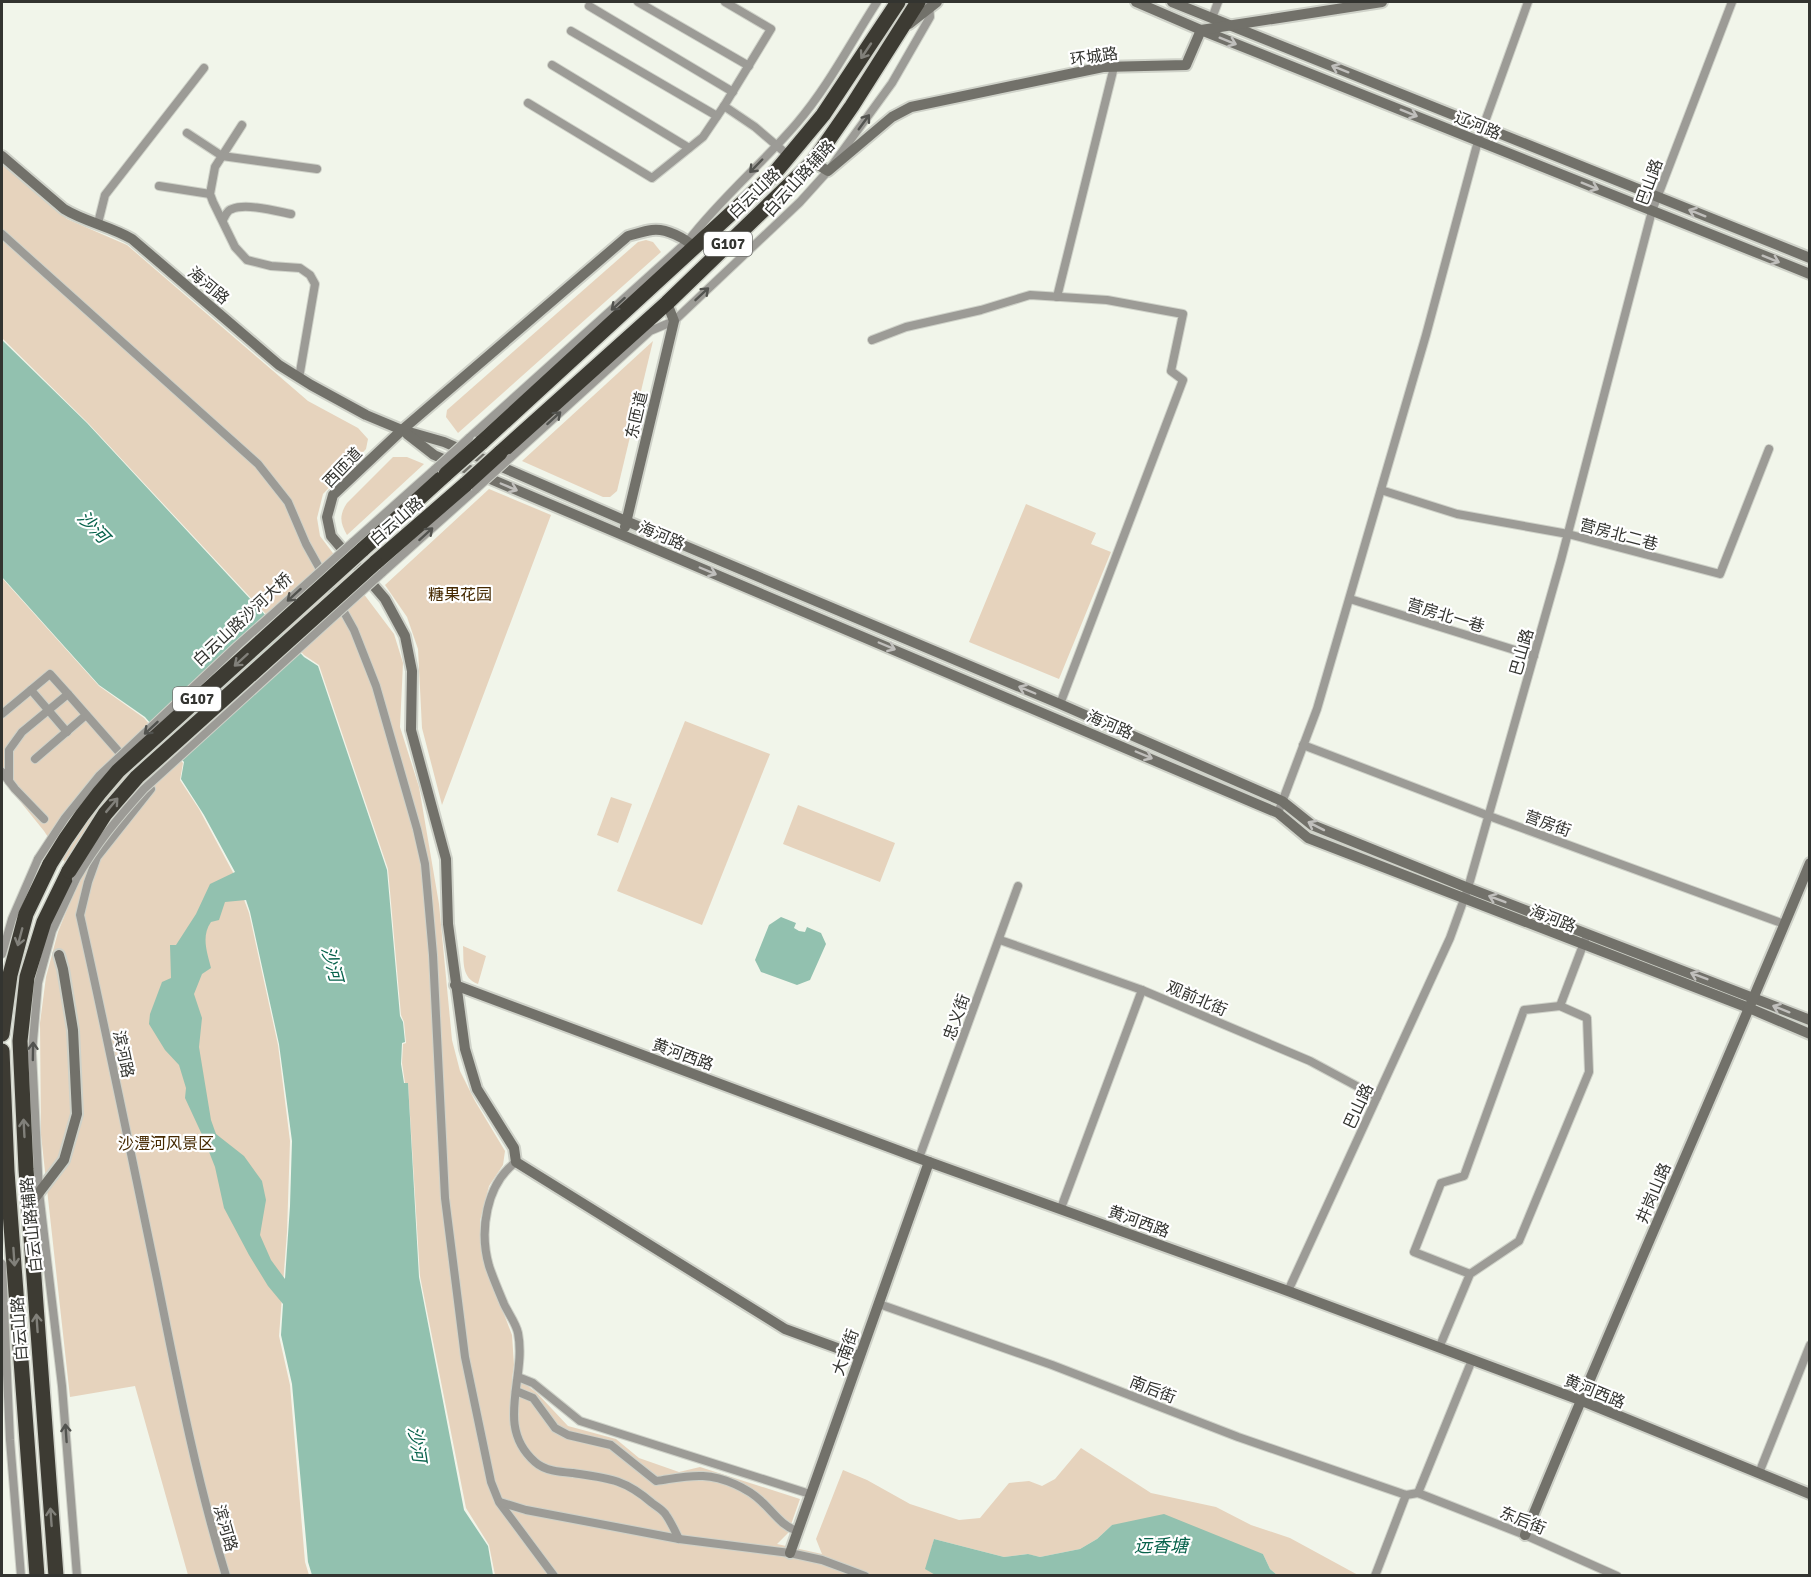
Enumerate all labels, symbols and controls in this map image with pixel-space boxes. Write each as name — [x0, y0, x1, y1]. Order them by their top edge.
one-way arrow — [1219, 36, 1237, 47]
one-way arrow — [860, 42, 872, 58]
street label: 环城路 — [1069, 44, 1119, 70]
one-way arrow — [1332, 63, 1350, 74]
street label: 辽河路 — [1452, 108, 1504, 144]
one-way arrow — [1400, 109, 1418, 120]
one-way arrow — [857, 114, 870, 130]
street label: 白云山路辅路 — [760, 136, 839, 221]
street label: 巴山路 — [1632, 156, 1668, 208]
one-way arrow — [748, 159, 763, 174]
street label: 白云山路 — [725, 164, 785, 223]
one-way arrow — [1580, 181, 1599, 192]
one-way arrow — [1688, 207, 1706, 218]
road number: G107 — [704, 232, 752, 256]
one-way arrow — [1761, 254, 1780, 265]
street label: 海河路 — [184, 263, 233, 309]
one-way arrow — [694, 287, 709, 301]
one-way arrow — [611, 297, 626, 311]
street label: 东匝道 — [622, 390, 652, 441]
one-way arrow — [546, 411, 561, 425]
street label: 西匝道 — [319, 443, 367, 492]
one-way arrow — [499, 481, 517, 493]
street label: 白云山路 — [366, 493, 427, 550]
water label: 沙河 — [73, 506, 116, 550]
street label: 营房北二巷 — [1578, 515, 1660, 555]
street label: 海河路 — [636, 517, 688, 555]
one-way arrow — [418, 527, 433, 541]
one-way arrow — [698, 566, 716, 577]
street label: 白云山路沙河大桥 — [189, 569, 296, 671]
park label: 糖果花园 — [428, 585, 492, 605]
one-way arrow — [287, 588, 302, 602]
street label: 营房北一巷 — [1405, 595, 1487, 637]
street label: 巴山路 — [1506, 626, 1538, 678]
one-way arrow — [878, 641, 896, 652]
one-way arrow — [234, 653, 249, 667]
one-way arrow — [1018, 684, 1036, 695]
road number: G107 — [173, 687, 221, 711]
street label: 海河路 — [1084, 706, 1136, 744]
one-way arrow — [143, 720, 158, 735]
one-way arrow — [1135, 750, 1153, 761]
one-way arrow — [106, 797, 119, 813]
street label: 营房街 — [1522, 806, 1574, 842]
one-way arrow — [1308, 820, 1326, 831]
one-way arrow — [1488, 893, 1507, 904]
street label: 海河路 — [1527, 901, 1579, 937]
one-way arrow — [14, 928, 25, 947]
water label: 沙河 — [317, 944, 348, 987]
one-way arrow — [1690, 970, 1709, 981]
street label: 观前北街 — [1163, 977, 1230, 1021]
street label: 忠义街 — [939, 991, 975, 1043]
one-way arrow — [1773, 1003, 1791, 1014]
street label: 滨河路 — [108, 1029, 138, 1080]
street label: 黄河西路 — [649, 1035, 716, 1075]
one-way arrow — [27, 1042, 39, 1062]
street label: 巴山路 — [1340, 1080, 1378, 1132]
one-way arrow — [18, 1119, 29, 1139]
park label: 沙澧河风景区 — [118, 1134, 214, 1154]
street label: 井岗山路 — [1632, 1160, 1676, 1227]
street label: 白云山路辅路 — [17, 1176, 47, 1274]
street label: 黄河西路 — [1105, 1202, 1172, 1242]
one-way arrow — [8, 1246, 19, 1266]
street label: 白云山路 — [8, 1296, 32, 1362]
one-way arrow — [31, 1313, 42, 1333]
street label: 大南街 — [828, 1326, 864, 1378]
street label: 黄河西路 — [1561, 1371, 1628, 1413]
street label: 南后街 — [1127, 1372, 1179, 1408]
one-way arrow — [60, 1424, 71, 1444]
water label: 沙河 — [403, 1425, 431, 1466]
street label: 滨河路 — [209, 1502, 241, 1554]
street label: 东后街 — [1497, 1503, 1549, 1539]
one-way arrow — [46, 1508, 57, 1528]
water label: 远香塘 — [1134, 1535, 1191, 1557]

